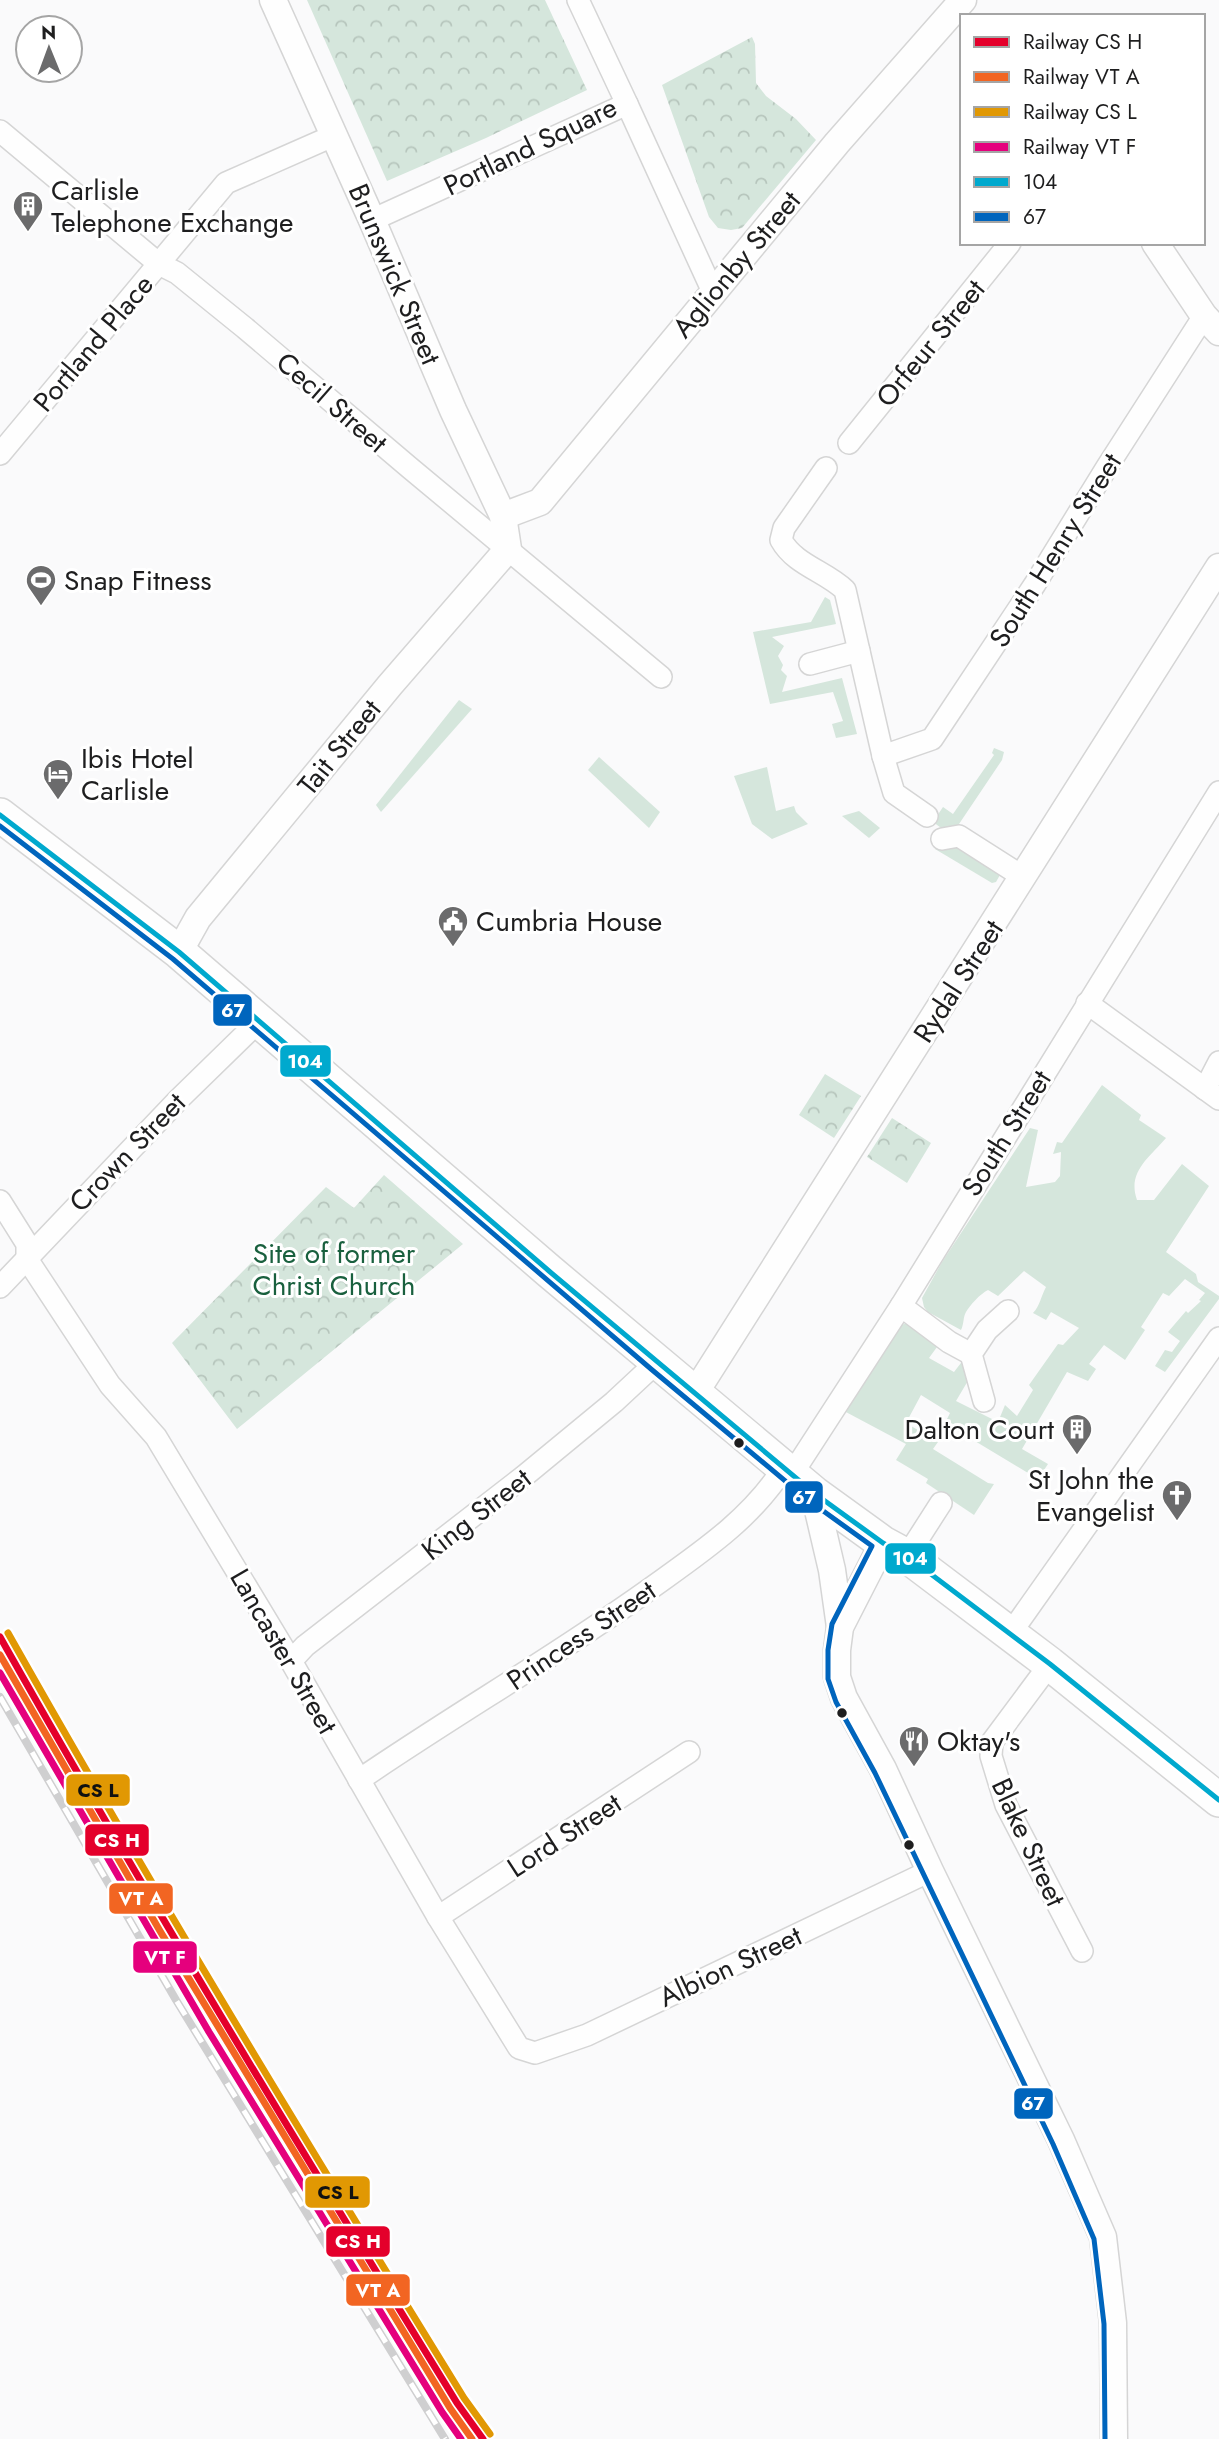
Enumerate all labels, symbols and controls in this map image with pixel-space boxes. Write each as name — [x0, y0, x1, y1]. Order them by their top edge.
north arrow — [14, 14, 84, 84]
legend — [960, 14, 1205, 245]
text: N — [41, 19, 56, 46]
text: Railway CS H — [1023, 27, 1142, 57]
text: Railway VT A — [1023, 62, 1140, 92]
street label: Portland Square — [437, 87, 624, 206]
text: Railway CS L — [1023, 97, 1137, 127]
text: Railway VT F — [1023, 132, 1136, 162]
text: 104 — [1023, 167, 1057, 197]
place label: Carlisle Telephone Exchange — [51, 170, 293, 243]
street label: Brunswick Street — [338, 177, 451, 371]
street label: Aglionby Street — [662, 182, 811, 347]
building icon: Carlisle Telephone Exchange — [11, 189, 45, 233]
text: 67 — [1023, 202, 1046, 232]
street label: Portland Place — [24, 266, 163, 421]
street label: Orfeur Street — [866, 270, 995, 416]
street label: Cecil Street — [267, 342, 397, 463]
street label: South Henry Street — [979, 445, 1132, 655]
place label: Snap Fitness — [64, 560, 212, 601]
sports icon: Snap Fitness — [24, 563, 58, 607]
street label: Tait Street — [288, 690, 391, 804]
place label: Ibis Hotel Carlisle — [81, 738, 194, 811]
hotel icon: Ibis Hotel Carlisle — [41, 757, 75, 801]
place label: Cumbria House — [476, 901, 662, 942]
public building icon: Cumbria House — [436, 904, 470, 948]
street label: Rydal Street — [903, 912, 1014, 1051]
line badge: 67 — [212, 993, 253, 1027]
text: 67 — [221, 997, 246, 1024]
line badge: 104 — [279, 1044, 332, 1078]
text: 104 — [287, 1048, 323, 1075]
street label: South Street — [951, 1062, 1062, 1204]
street label: Crown Street — [60, 1083, 195, 1221]
park label: Site of former Christ Church — [252, 1233, 416, 1306]
place label: Dalton Court — [904, 1409, 1054, 1450]
building icon: Dalton Court — [1060, 1412, 1094, 1456]
unlabelled marker — [732, 1436, 746, 1450]
street label: King Street — [413, 1458, 540, 1570]
place label: St John the Evangelist — [1028, 1459, 1154, 1532]
church icon: St John the Evangelist — [1160, 1478, 1194, 1522]
line badge: 67 — [784, 1480, 824, 1514]
text: 67 — [792, 1484, 817, 1511]
line badge: 104 — [884, 1542, 937, 1575]
text: 104 — [892, 1545, 928, 1572]
street label: Lancaster Street — [220, 1561, 348, 1742]
street label: Princess Street — [499, 1570, 664, 1700]
unlabelled marker — [835, 1706, 849, 1720]
place label: Oktay's — [937, 1721, 1020, 1762]
restaurant icon: Oktay's — [897, 1724, 931, 1768]
street label: Blake Street — [981, 1771, 1076, 1913]
line badge: CS L — [65, 1773, 131, 1807]
text: CS L — [78, 1777, 118, 1804]
street label: Lord Street — [499, 1783, 630, 1888]
line badge: CS H — [84, 1823, 150, 1857]
text: CS H — [94, 1827, 140, 1854]
unlabelled marker — [902, 1838, 916, 1852]
line badge: VT A — [108, 1882, 174, 1915]
text: VT A — [117, 1885, 164, 1912]
street label: Albion Street — [652, 1915, 809, 2017]
line badge: VT F — [132, 1940, 198, 1974]
text: VT F — [143, 1944, 186, 1971]
line badge: 67 — [1013, 2087, 1054, 2120]
text: 67 — [1021, 2090, 1046, 2117]
line badge: CS L — [304, 2175, 371, 2209]
text: CS L — [318, 2179, 358, 2206]
line badge: CS H — [325, 2225, 391, 2258]
text: CS H — [335, 2228, 381, 2255]
line badge: VT A — [345, 2273, 411, 2307]
text: VT A — [354, 2277, 401, 2304]

